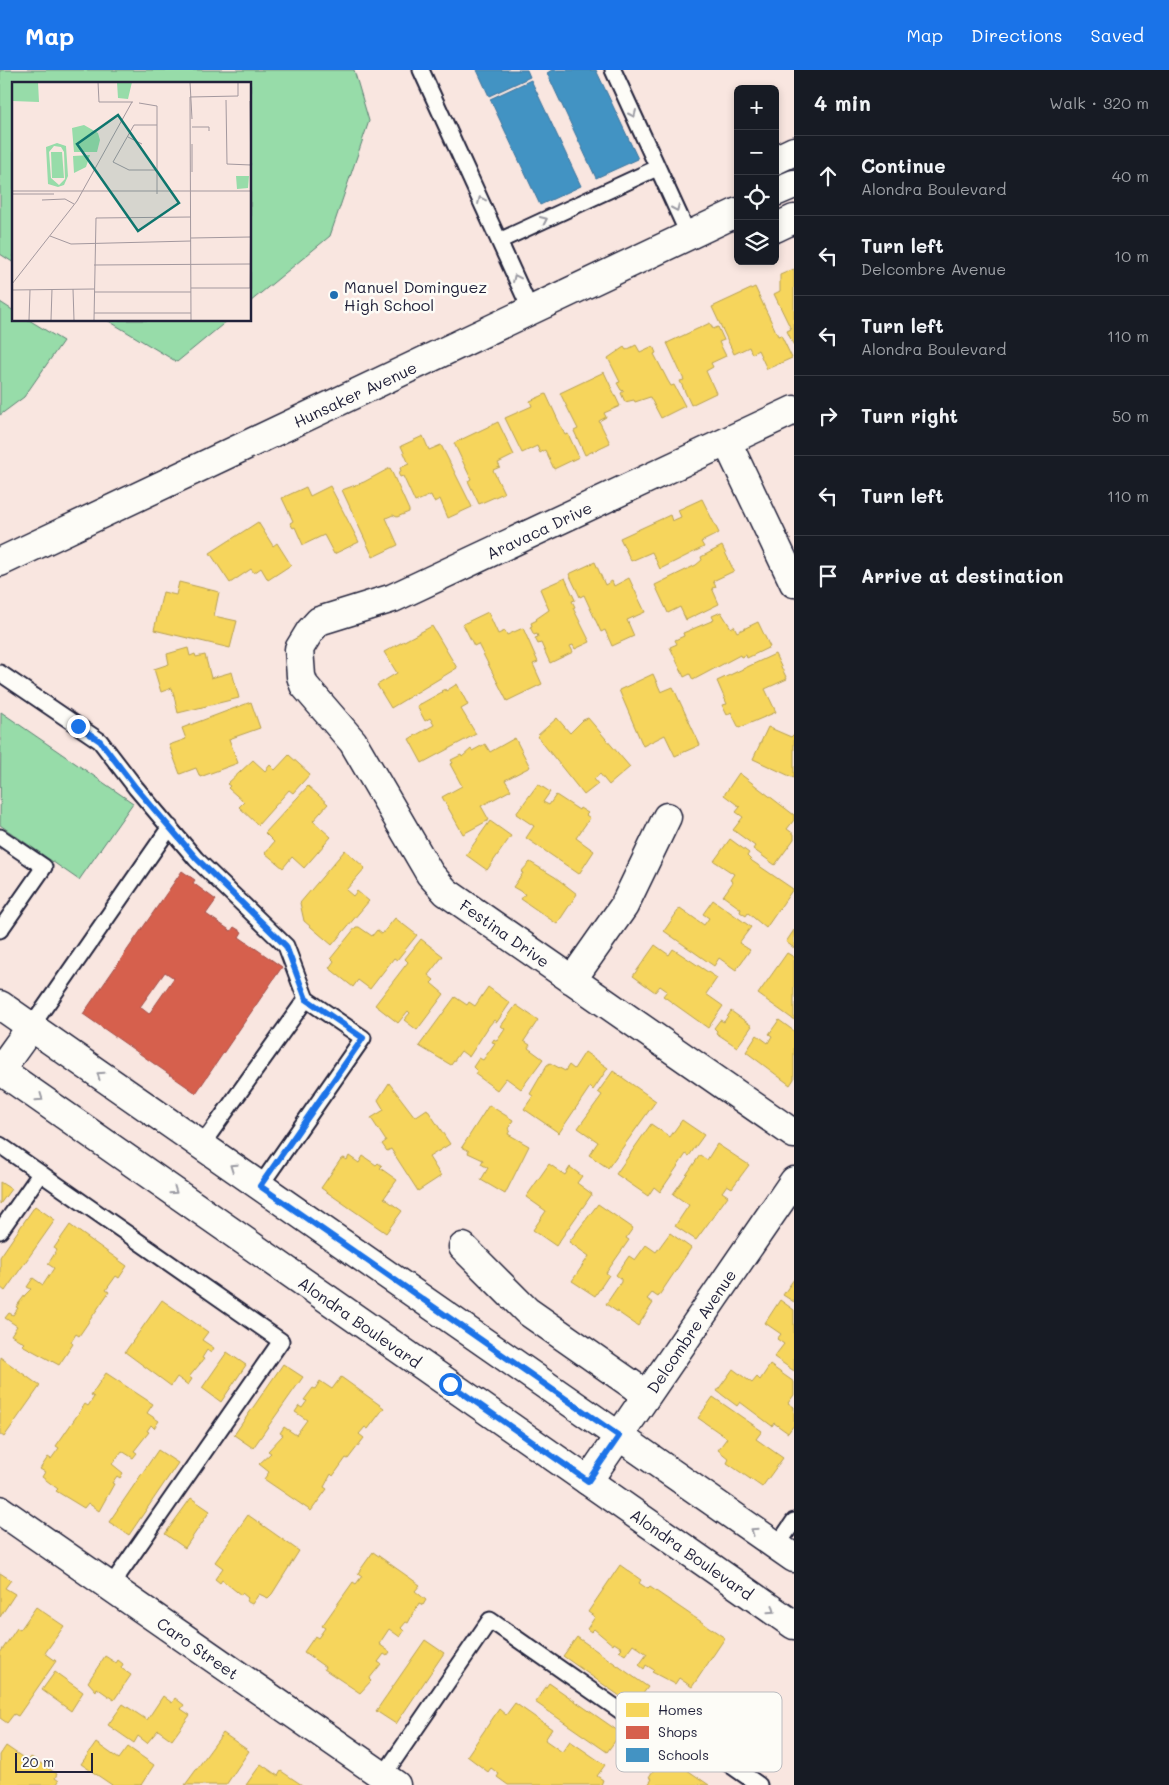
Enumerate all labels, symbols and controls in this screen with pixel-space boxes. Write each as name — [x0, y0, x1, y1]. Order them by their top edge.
text: Map — [25, 20, 74, 51]
text: Map — [906, 23, 943, 47]
text: Directions — [971, 23, 1063, 47]
text: Saved — [1091, 23, 1144, 47]
inset map — [12, 82, 251, 321]
map controls — [734, 85, 779, 265]
button: + — [734, 85, 779, 130]
text: 4 min — [814, 89, 871, 116]
text: Walk · 320 m — [1049, 92, 1149, 113]
one-way arrow — [627, 109, 638, 118]
button: − — [734, 130, 779, 175]
text: Continue — [861, 153, 946, 178]
icon: ahead — [814, 162, 842, 190]
text: 40 m — [1112, 165, 1149, 186]
button: locate — [734, 175, 779, 220]
text: Alondra Boulevard — [861, 178, 1006, 199]
one-way arrow — [477, 196, 487, 205]
one-way arrow — [669, 203, 680, 212]
one-way arrow — [539, 216, 548, 227]
button: layers — [734, 220, 779, 265]
text: Turn left — [861, 233, 944, 258]
icon: left — [814, 242, 842, 270]
text: 10 m — [1114, 245, 1149, 266]
text: Delcombre Avenue — [861, 258, 1006, 279]
one-way arrow — [513, 274, 523, 283]
place label: Manuel Dominguez High School — [344, 276, 487, 315]
marker: Manuel Dominguez High School — [328, 289, 340, 301]
text: Turn left — [861, 313, 944, 338]
icon: left — [814, 322, 842, 350]
text: 110 m — [1107, 325, 1149, 346]
text: Alondra Boulevard — [861, 338, 1006, 359]
street label: Hunsaker Avenue — [290, 356, 420, 432]
icon: right — [814, 402, 842, 430]
text: Turn right — [861, 403, 958, 428]
text: 50 m — [1112, 405, 1149, 426]
icon: left — [814, 482, 842, 510]
text: Turn left — [861, 483, 944, 508]
text: 110 m — [1107, 485, 1149, 506]
street label: Aravaca Drive — [483, 496, 595, 564]
icon: arrive — [814, 562, 842, 590]
text: Arrive at destination — [861, 563, 1064, 588]
route end — [67, 715, 90, 738]
street label: Festina Drive — [456, 894, 554, 972]
one-way arrow — [96, 1072, 105, 1081]
one-way arrow — [35, 1092, 44, 1101]
one-way arrow — [229, 1164, 239, 1173]
one-way arrow — [168, 1185, 177, 1194]
street label: Delcombre Avenue — [642, 1265, 740, 1397]
street label: Alondra Boulevard — [294, 1272, 426, 1372]
route start — [439, 1373, 462, 1396]
street label: Alondra Boulevard — [626, 1504, 758, 1604]
one-way arrow — [750, 1528, 760, 1537]
one-way arrow — [766, 1603, 775, 1613]
street label: Caro Street — [153, 1612, 243, 1684]
legend — [616, 1692, 782, 1772]
text: Homes — [658, 1700, 703, 1719]
text: Shops — [658, 1722, 698, 1741]
text: Schools — [658, 1745, 709, 1764]
scale bar — [15, 1750, 92, 1773]
text: 20 m — [22, 1752, 54, 1771]

